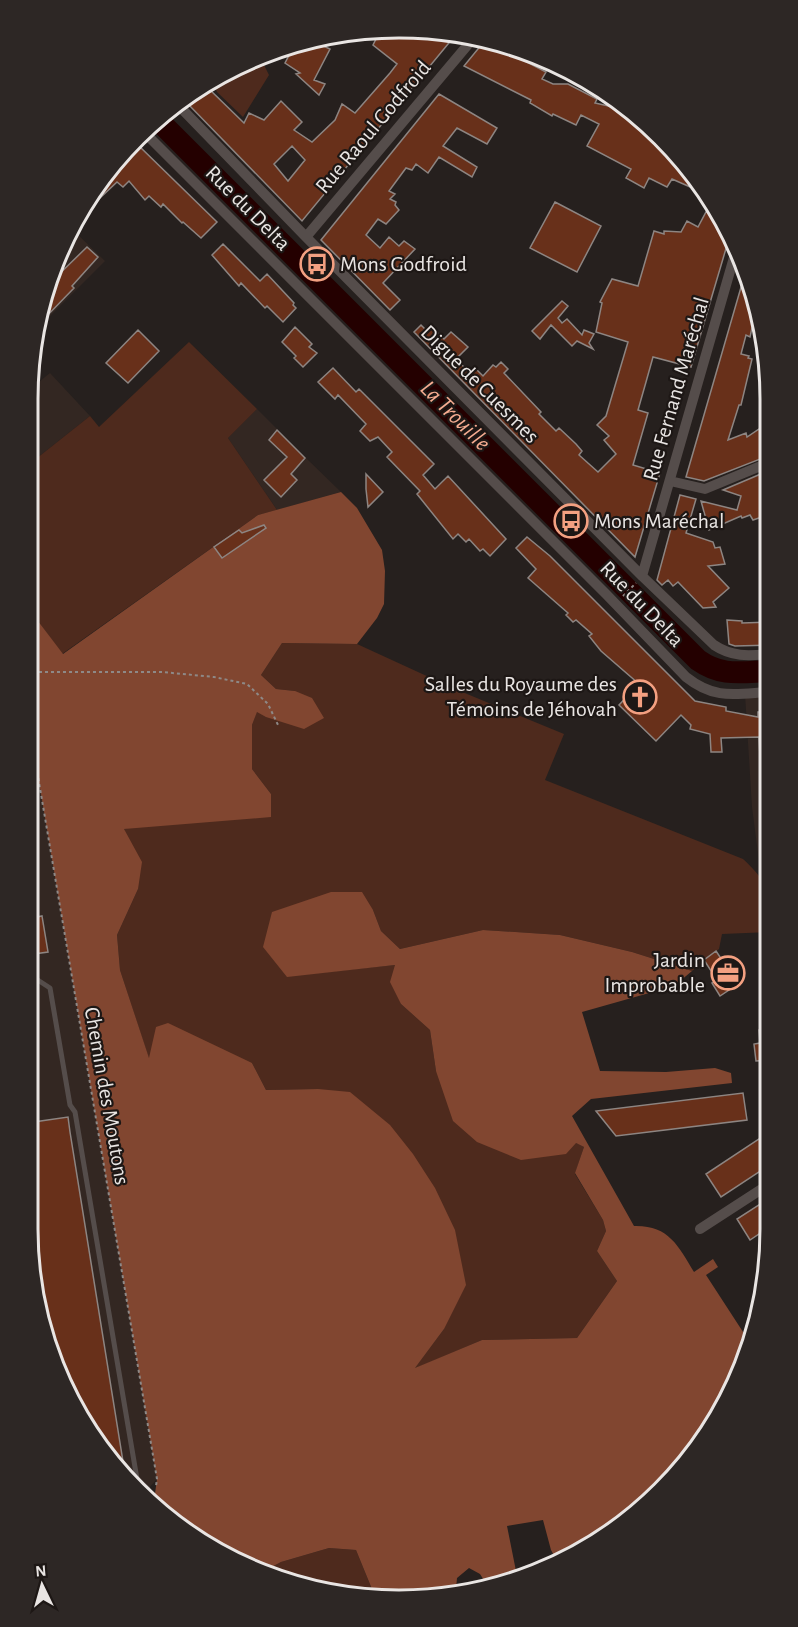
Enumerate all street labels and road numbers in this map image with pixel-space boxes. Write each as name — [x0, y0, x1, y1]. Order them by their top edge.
street label: Rue Raoul Godfroid — [311, 56, 435, 198]
street label: Rue du Delta — [201, 161, 295, 255]
street label: Rue Fernand Maréchal — [639, 295, 713, 483]
street label: Digue de Cuesmes — [417, 321, 543, 447]
street label: Rue du Delta — [596, 557, 688, 651]
street label: Chemin des Moutons — [81, 1005, 133, 1187]

